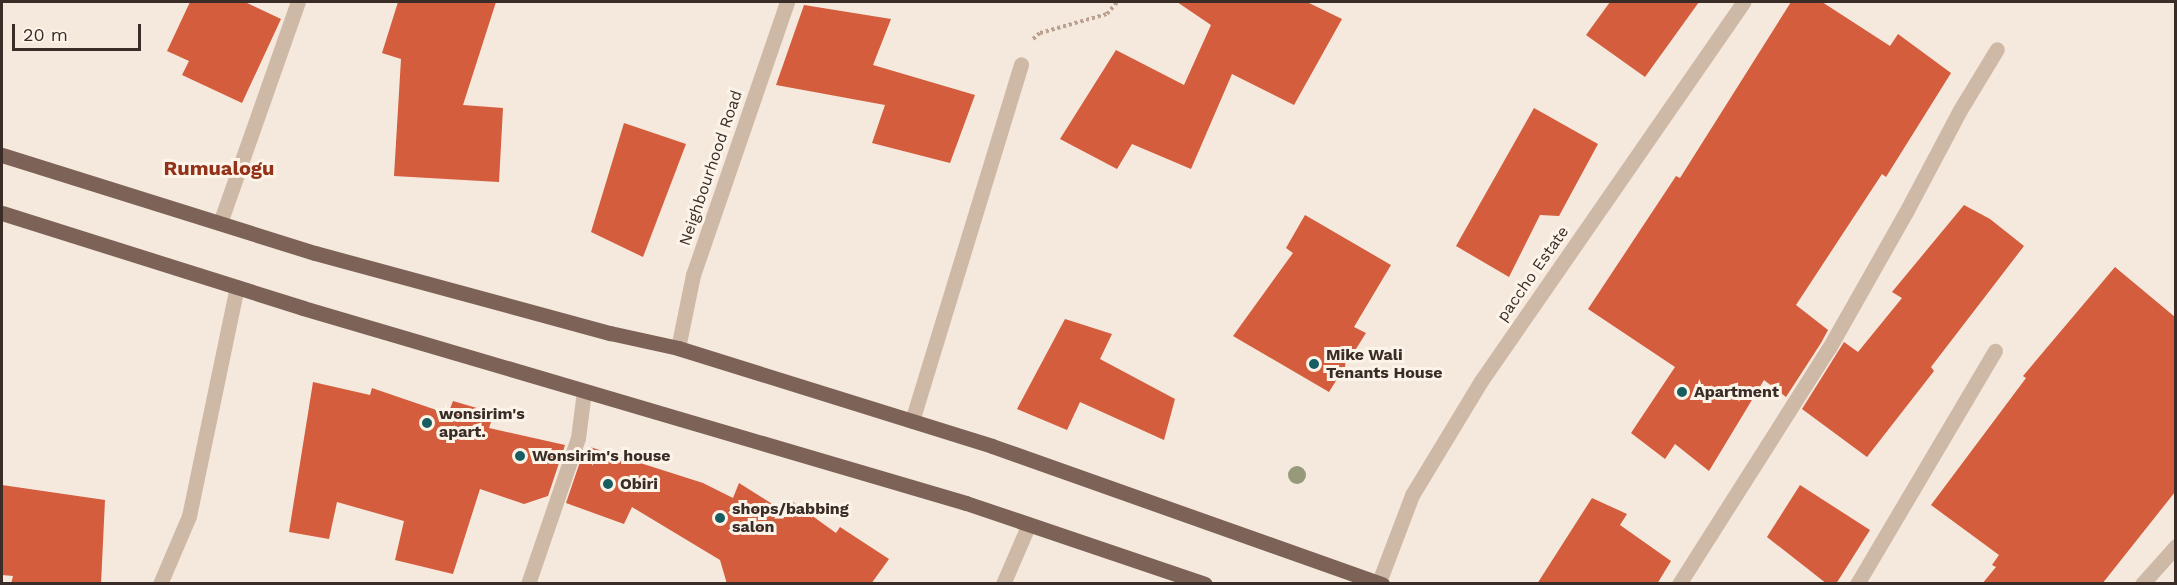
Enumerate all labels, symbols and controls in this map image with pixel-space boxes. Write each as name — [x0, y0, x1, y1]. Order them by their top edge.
scale bar — [15, 12, 144, 50]
text: 20 m — [23, 24, 68, 45]
street label: Neighbourhood Road — [675, 88, 747, 248]
district label: Rumualogu — [164, 156, 274, 180]
street label: paccho Estate — [1493, 223, 1573, 325]
place label: Mike Wali Tenants House — [1326, 345, 1442, 383]
marker: Mike Wali Tenants House — [1307, 357, 1321, 371]
place label: Apartment — [1694, 382, 1779, 402]
marker: Apartment — [1675, 385, 1689, 399]
place label: wonsirim's apart. — [439, 404, 525, 442]
marker: wonsirim's apart. — [420, 416, 434, 430]
place label: Wonsirim's house — [532, 446, 670, 466]
marker: Wonsirim's house — [513, 449, 527, 463]
place label: Obiri — [620, 474, 658, 494]
marker: Obiri — [601, 477, 615, 491]
place label: shops/babbing salon — [732, 499, 849, 537]
marker: shops/babbing salon — [713, 511, 727, 525]

